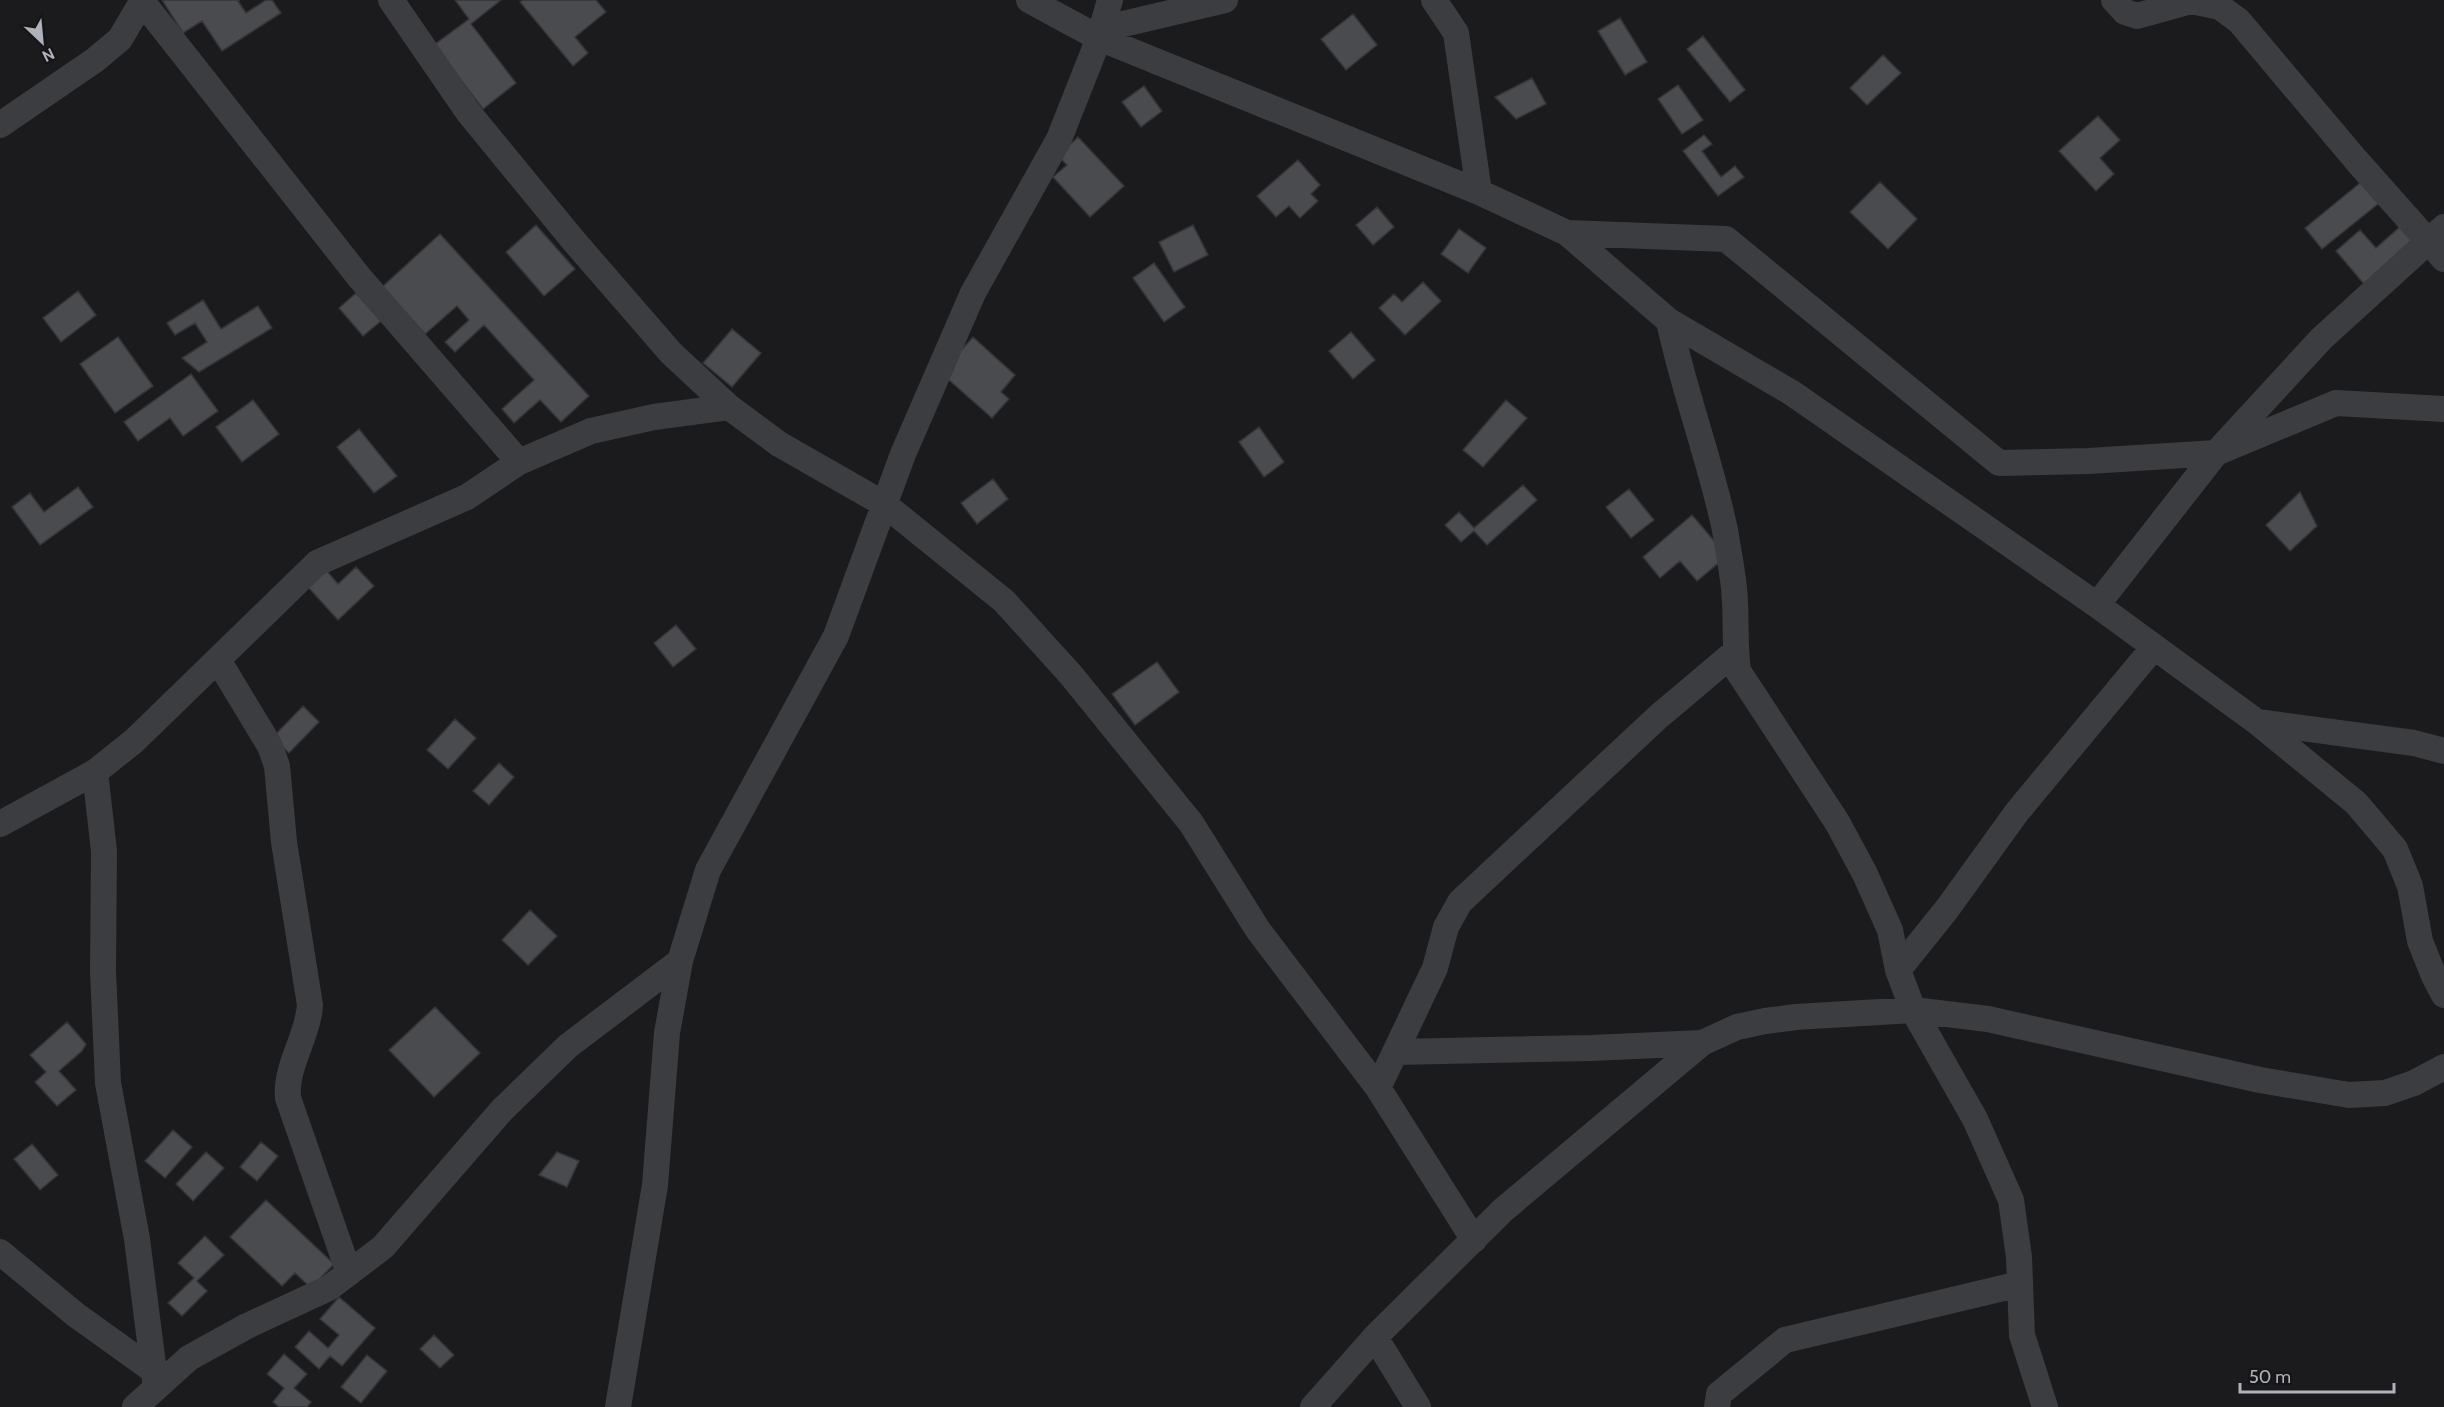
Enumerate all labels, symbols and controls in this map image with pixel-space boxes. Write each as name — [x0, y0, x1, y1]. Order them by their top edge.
north arrow — [12, 12, 72, 72]
text: N — [39, 44, 58, 66]
scale bar — [2240, 1356, 2394, 1394]
text: 50 m — [2249, 1366, 2291, 1388]

